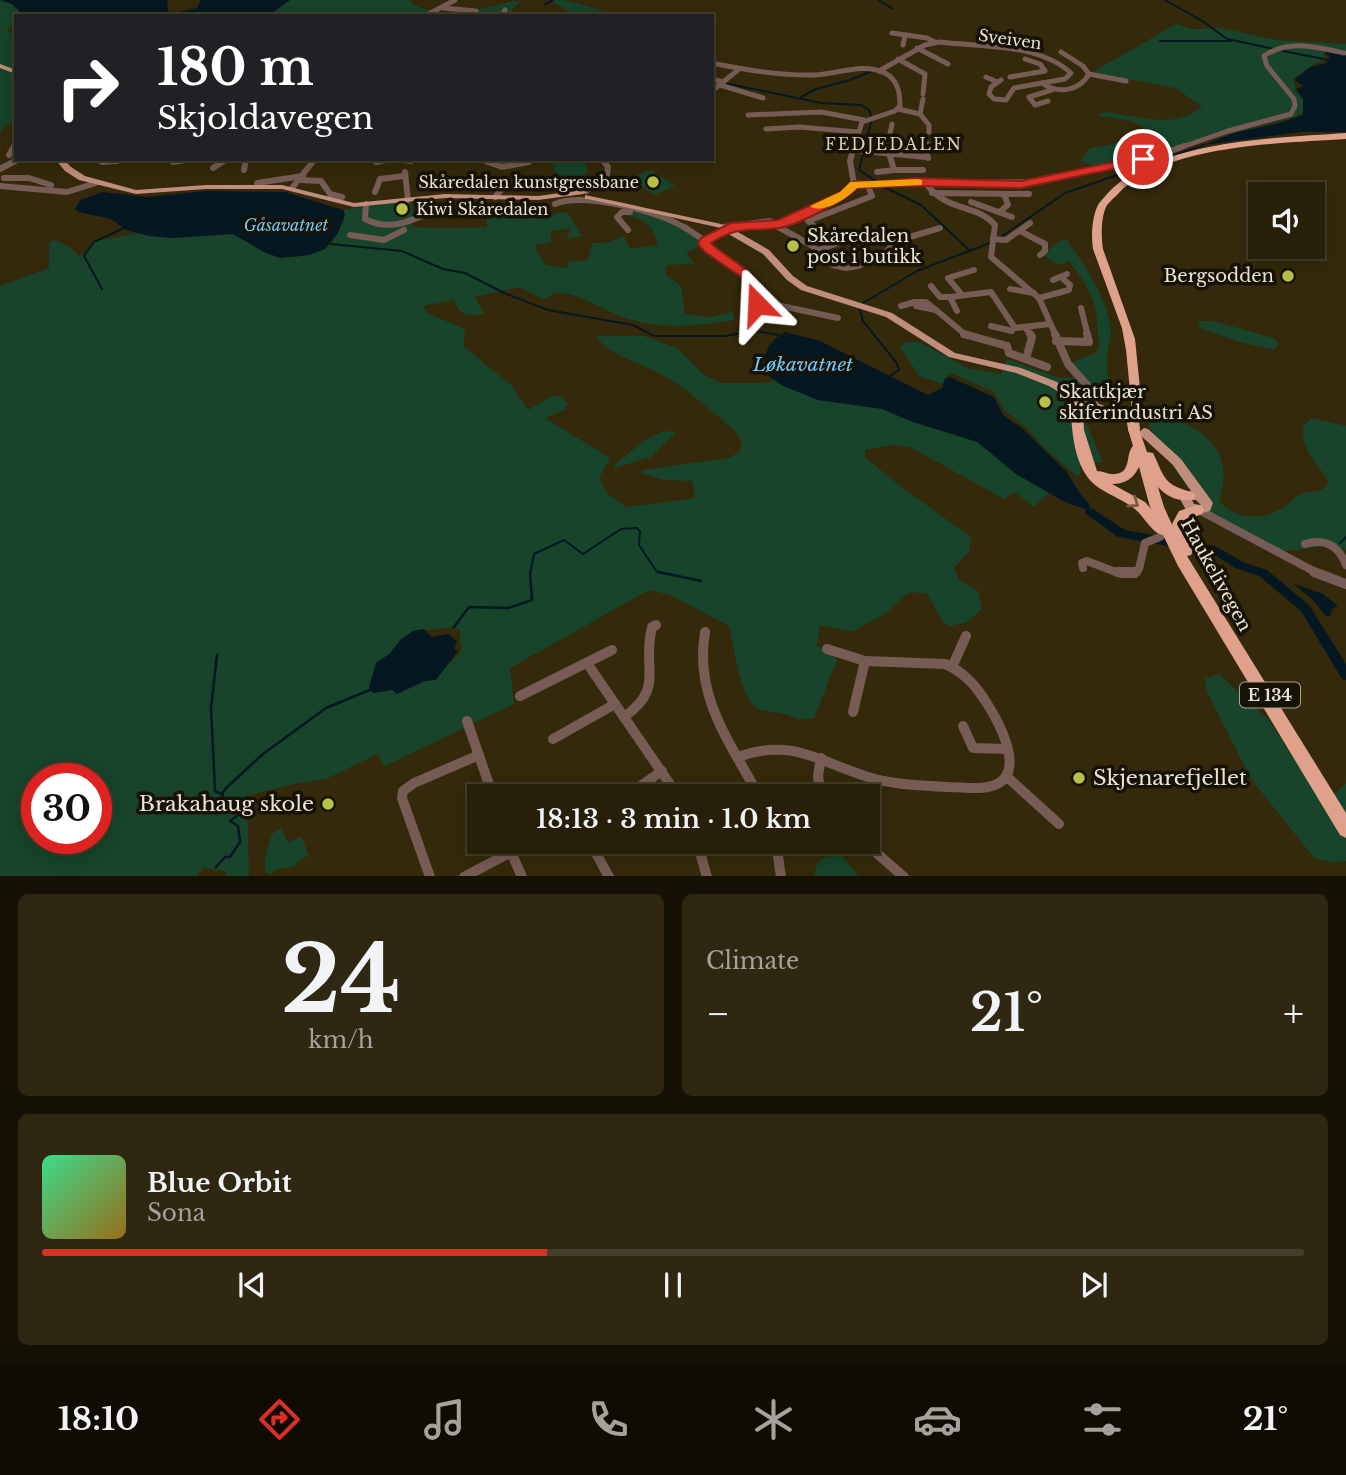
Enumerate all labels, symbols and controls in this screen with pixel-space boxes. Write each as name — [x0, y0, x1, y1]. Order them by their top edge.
street label: Sveiven — [977, 25, 1043, 53]
text: 180 m — [157, 37, 314, 98]
icon: right — [42, 42, 133, 133]
text: Skjoldavegen — [157, 98, 374, 138]
pin — [1113, 129, 1173, 189]
district label: FEDJEDALEN — [825, 134, 963, 154]
icon: arrive — [1124, 140, 1162, 178]
place label: Skåredalen kunstgressbane — [419, 172, 639, 192]
marker: Skåredalen kunstgressbane — [645, 174, 661, 190]
map controls — [1248, 182, 1325, 259]
button: sound — [1248, 182, 1325, 259]
place label: Kiwi Skåredalen — [416, 199, 548, 219]
marker: Kiwi Skåredalen — [394, 201, 410, 217]
water label: Gåsavatnet — [244, 215, 328, 235]
place label: Skåredalen post i butikk — [807, 225, 921, 268]
marker: Skåredalen post i butikk — [785, 238, 801, 254]
place label: Bergsodden — [1164, 265, 1274, 287]
position arrow — [720, 267, 794, 341]
marker: Bergsodden — [1280, 268, 1296, 284]
water label: Løkavatnet — [752, 353, 853, 376]
place label: Skattkjær skiferindustri AS — [1059, 381, 1213, 424]
marker: Skattkjær skiferindustri AS — [1037, 394, 1053, 410]
one-way arrow — [1126, 495, 1139, 507]
street label: Haukelivegen — [1176, 515, 1256, 635]
road number: E 134 — [1240, 682, 1300, 708]
speed limit sign: 30 — [21, 763, 112, 854]
place label: Skjenarefjellet — [1093, 765, 1247, 791]
marker: Skjenarefjellet — [1071, 770, 1087, 786]
place label: Brakahaug skole — [139, 791, 314, 817]
marker: Brakahaug skole — [320, 796, 336, 812]
text: 18:13 · 3 min · 1.0 km — [536, 803, 811, 835]
text: 24 — [281, 924, 401, 1037]
text: Climate — [706, 947, 799, 975]
text: 21° — [970, 981, 1043, 1045]
text: − — [706, 990, 730, 1037]
text: + — [1283, 990, 1304, 1037]
text: km/h — [308, 1026, 374, 1054]
text: Blue Orbit — [147, 1167, 292, 1199]
text: Sona — [147, 1199, 205, 1227]
icon: previous — [233, 1266, 271, 1304]
icon: pause — [654, 1266, 692, 1304]
icon: next — [1075, 1266, 1113, 1304]
icon: directions — [255, 1395, 304, 1444]
icon: music — [420, 1395, 469, 1444]
icon: phone — [584, 1395, 633, 1444]
icon: climate — [749, 1395, 798, 1444]
icon: car — [913, 1395, 962, 1444]
icon: filters — [1078, 1395, 1127, 1444]
text: 18:10 — [58, 1399, 139, 1439]
text: 21° — [1243, 1399, 1288, 1439]

